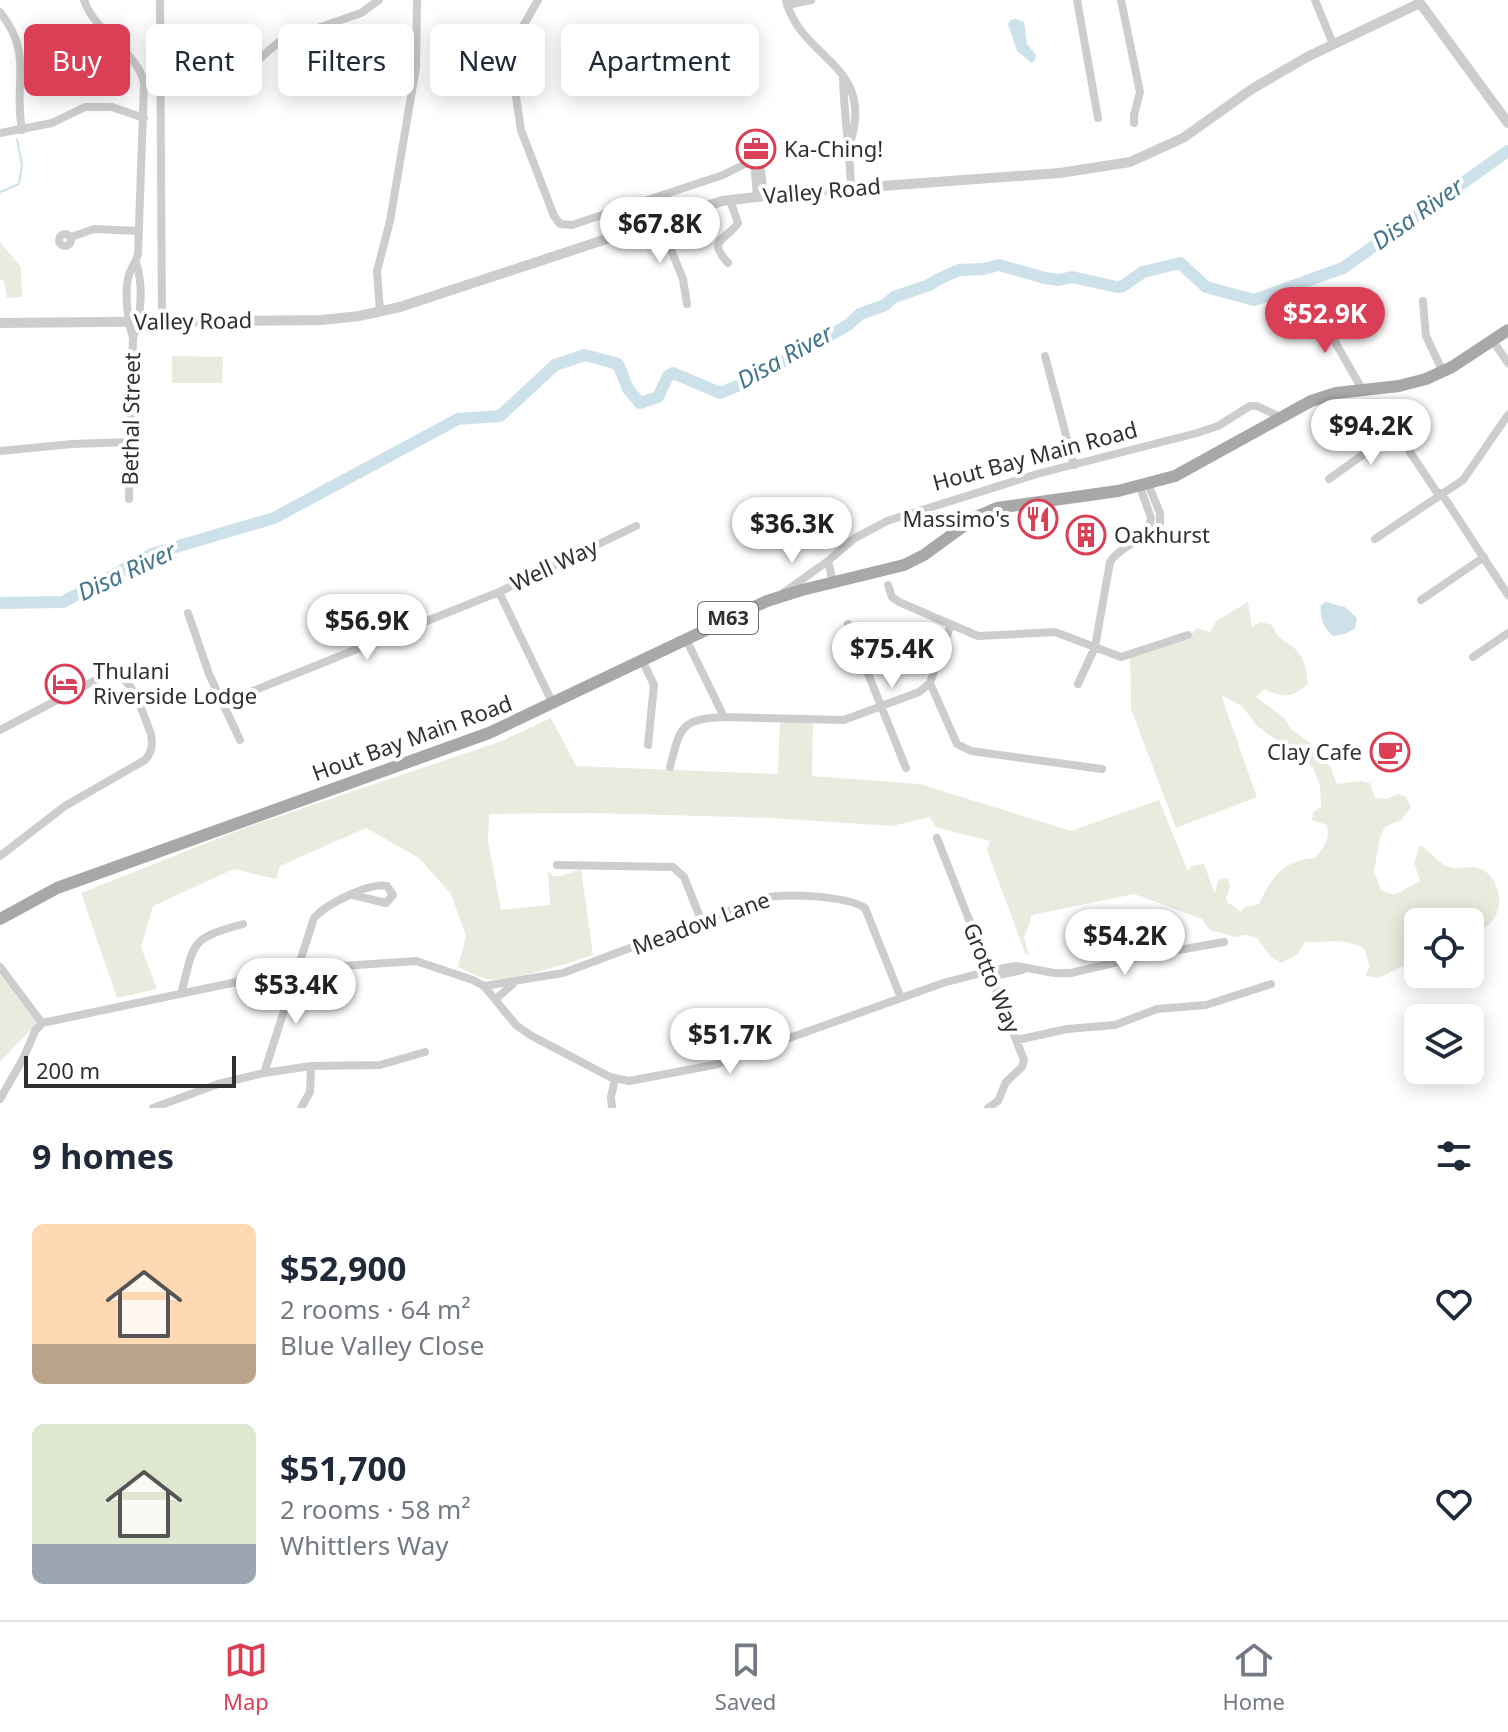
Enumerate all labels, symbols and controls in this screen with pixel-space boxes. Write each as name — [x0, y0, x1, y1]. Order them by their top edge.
chip: Buy — [24, 24, 130, 96]
chip: Rent — [146, 24, 262, 96]
chip: Filters — [278, 24, 414, 96]
chip: New — [430, 24, 545, 96]
chip: Apartment — [561, 24, 759, 96]
office icon: Ka-Ching! — [735, 128, 777, 170]
place label: Ka-Ching! — [784, 133, 883, 163]
water label: Disa River — [1365, 168, 1471, 256]
street label: Valley Road — [762, 170, 882, 210]
pin: $67.8K — [595, 197, 725, 265]
text: $67.8K — [618, 205, 702, 241]
pin: $52.9K — [1260, 287, 1390, 355]
text: $52.9K — [1283, 295, 1367, 331]
street label: Valley Road — [134, 304, 252, 336]
water label: Disa River — [730, 315, 840, 396]
street label: Bethal Street — [114, 352, 146, 486]
pin: $94.2K — [1306, 399, 1436, 467]
text: $94.2K — [1329, 407, 1413, 443]
street label: Hout Bay Main Road — [929, 413, 1140, 497]
pin: $36.3K — [727, 497, 857, 565]
restaurant icon: Massimo's — [1017, 498, 1059, 540]
place label: Massimo's — [902, 503, 1010, 533]
text: $36.3K — [750, 505, 834, 541]
building icon: Oakhurst — [1065, 514, 1107, 556]
place label: Oakhurst — [1114, 519, 1210, 549]
street label: Well Way — [505, 531, 603, 597]
water label: Disa River — [72, 533, 182, 608]
pin: $56.9K — [302, 594, 432, 662]
text: $56.9K — [325, 602, 409, 638]
road number: M63 — [698, 602, 758, 634]
pin: $75.4K — [827, 622, 957, 690]
text: $75.4K — [850, 630, 934, 666]
place label: Thulani Riverside Lodge — [93, 655, 257, 710]
hotel icon: Thulani Riverside Lodge — [44, 663, 86, 705]
street label: Hout Bay Main Road — [308, 687, 516, 787]
cafe icon: Clay Cafe — [1369, 731, 1411, 773]
place label: Clay Cafe — [1267, 736, 1362, 766]
street label: Meadow Lane — [628, 883, 773, 961]
map controls — [1404, 908, 1484, 1084]
button: locate — [1404, 908, 1484, 988]
pin: $54.2K — [1060, 909, 1190, 977]
text: $54.2K — [1083, 917, 1167, 953]
street label: Grotto Way — [957, 918, 1029, 1038]
pin: $53.4K — [231, 958, 361, 1026]
text: $53.4K — [254, 966, 338, 1002]
button: layers — [1404, 1004, 1484, 1084]
pin: $51.7K — [665, 1008, 795, 1076]
text: $51.7K — [688, 1016, 772, 1052]
scale bar — [24, 1052, 236, 1088]
text: 200 m — [36, 1055, 100, 1085]
text: 9 homes — [32, 1133, 174, 1179]
icon: filters — [1432, 1134, 1476, 1178]
text: $52,900 — [280, 1245, 406, 1291]
icon: home — [96, 1256, 192, 1352]
icon: heart — [1432, 1282, 1476, 1326]
text: 2 rooms · 64 m² — [280, 1291, 470, 1327]
text: Blue Valley Close — [280, 1327, 484, 1363]
text: $51,700 — [280, 1445, 406, 1491]
icon: home — [96, 1456, 192, 1552]
icon: heart — [1432, 1482, 1476, 1526]
text: 2 rooms · 58 m² — [280, 1491, 470, 1527]
text: Whittlers Way — [280, 1527, 449, 1563]
tab: Map — [223, 1638, 269, 1716]
tab: Saved — [715, 1638, 776, 1716]
tab: Home — [1222, 1638, 1285, 1716]

